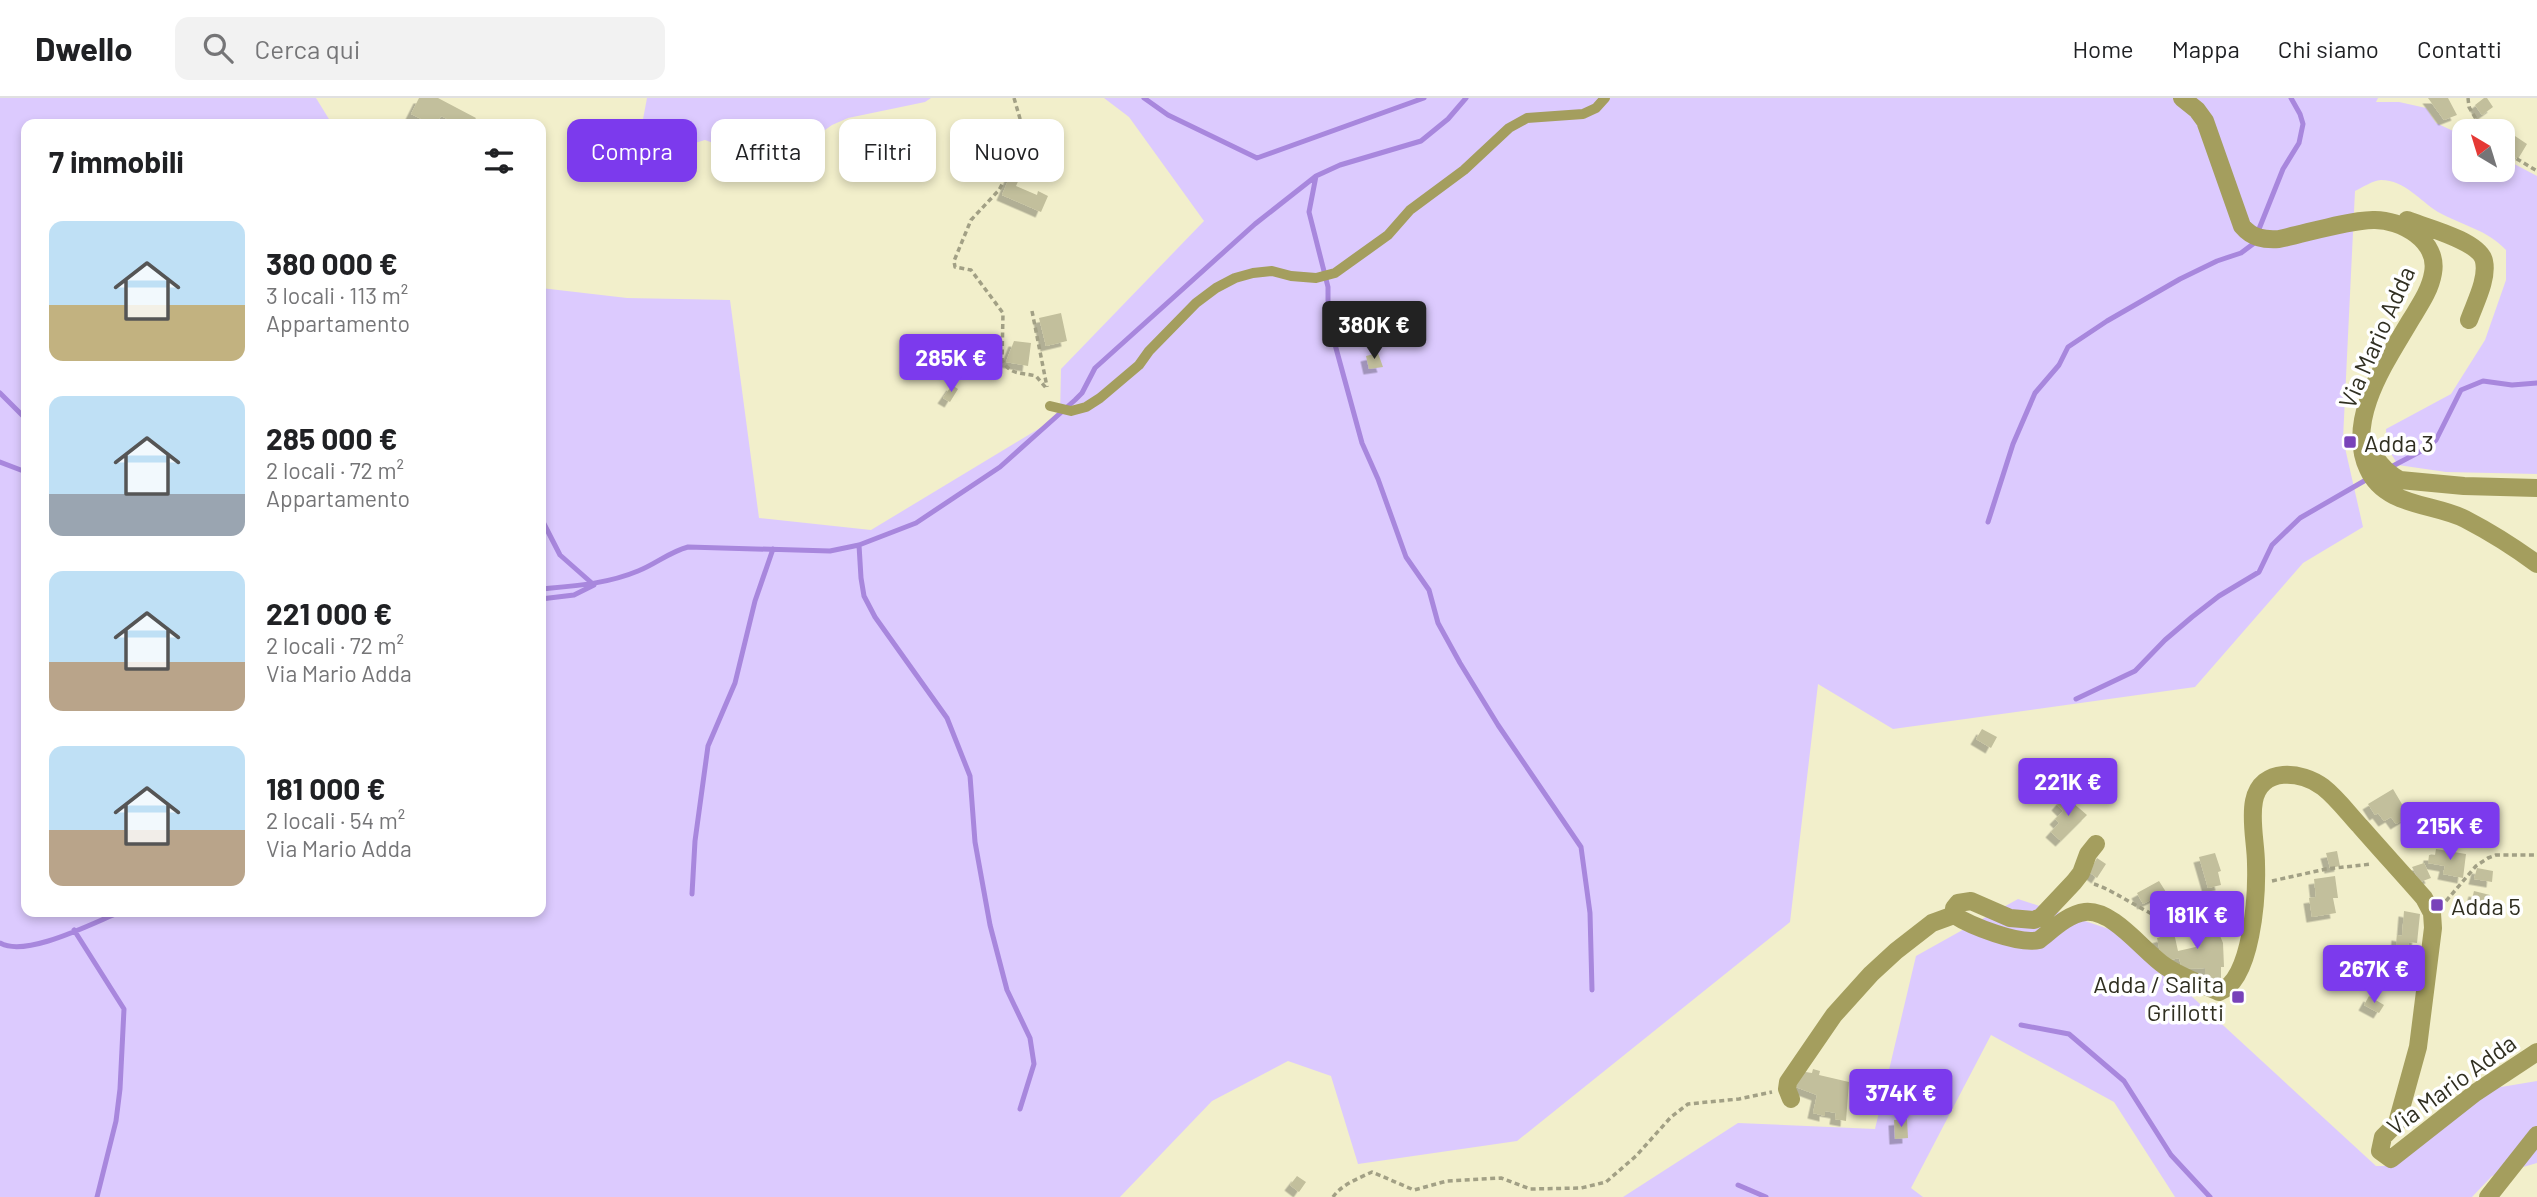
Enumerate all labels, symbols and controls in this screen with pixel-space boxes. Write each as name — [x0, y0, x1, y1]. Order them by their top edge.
search box — [175, 17, 665, 80]
text: Dwello — [35, 28, 133, 68]
icon: search — [199, 29, 237, 67]
text: Cerca qui — [255, 33, 360, 64]
text: Home — [2072, 34, 2134, 63]
text: Mappa — [2172, 34, 2240, 63]
text: Chi siamo — [2278, 34, 2379, 63]
text: Contatti — [2417, 34, 2502, 63]
chip: Compra — [567, 119, 697, 182]
chip: Affitta — [711, 119, 825, 182]
chip: Filtri — [839, 119, 936, 182]
chip: Nuovo — [950, 119, 1064, 182]
north arrow — [2452, 119, 2515, 182]
map controls — [2452, 119, 2515, 182]
icon: filters — [480, 142, 518, 180]
text: 7 immobili — [49, 143, 184, 179]
text: 380 000 € — [266, 245, 398, 281]
icon: home — [105, 249, 189, 333]
street label: Via Mario Adda — [2332, 262, 2420, 412]
text: 3 locali · 113 m² — [266, 281, 408, 309]
pin: 380K € — [1317, 302, 1431, 361]
text: Appartamento — [266, 309, 410, 337]
text: 380K € — [1338, 310, 1410, 338]
pin: 285K € — [894, 334, 1008, 394]
text: 285K € — [915, 343, 987, 371]
text: 285 000 € — [266, 420, 398, 456]
icon: home — [105, 424, 189, 508]
place label: Adda 3 — [2364, 428, 2434, 457]
marker: Adda 3 — [2342, 434, 2358, 450]
text: 2 locali · 72 m² — [266, 456, 404, 484]
text: Appartamento — [266, 484, 410, 512]
text: 221 000 € — [266, 595, 392, 631]
icon: home — [105, 599, 189, 683]
text: 2 locali · 72 m² — [266, 631, 404, 659]
text: Via Mario Adda — [266, 659, 412, 687]
pin: 221K € — [2011, 758, 2125, 818]
text: 221K € — [2034, 767, 2102, 795]
text: 181 000 € — [266, 770, 385, 806]
icon: home — [105, 774, 189, 858]
pin: 215K € — [2393, 802, 2507, 862]
text: 2 locali · 54 m² — [266, 806, 405, 834]
text: 215K € — [2417, 811, 2483, 839]
text: Via Mario Adda — [266, 834, 412, 862]
place label: Adda 5 — [2451, 891, 2521, 920]
pin: 181K € — [2140, 892, 2254, 951]
marker: Adda 5 — [2429, 897, 2445, 913]
text: 181K € — [2166, 900, 2228, 928]
pin: 267K € — [2317, 946, 2431, 1005]
text: 267K € — [2339, 954, 2409, 982]
place label: Adda / Salita Grillotti — [2093, 969, 2224, 1026]
marker: Adda / Salita Grillotti — [2230, 989, 2246, 1005]
street label: Via Mario Adda — [2381, 1028, 2521, 1140]
pin: 374K € — [1844, 1070, 1958, 1129]
text: 374K € — [1865, 1078, 1937, 1106]

